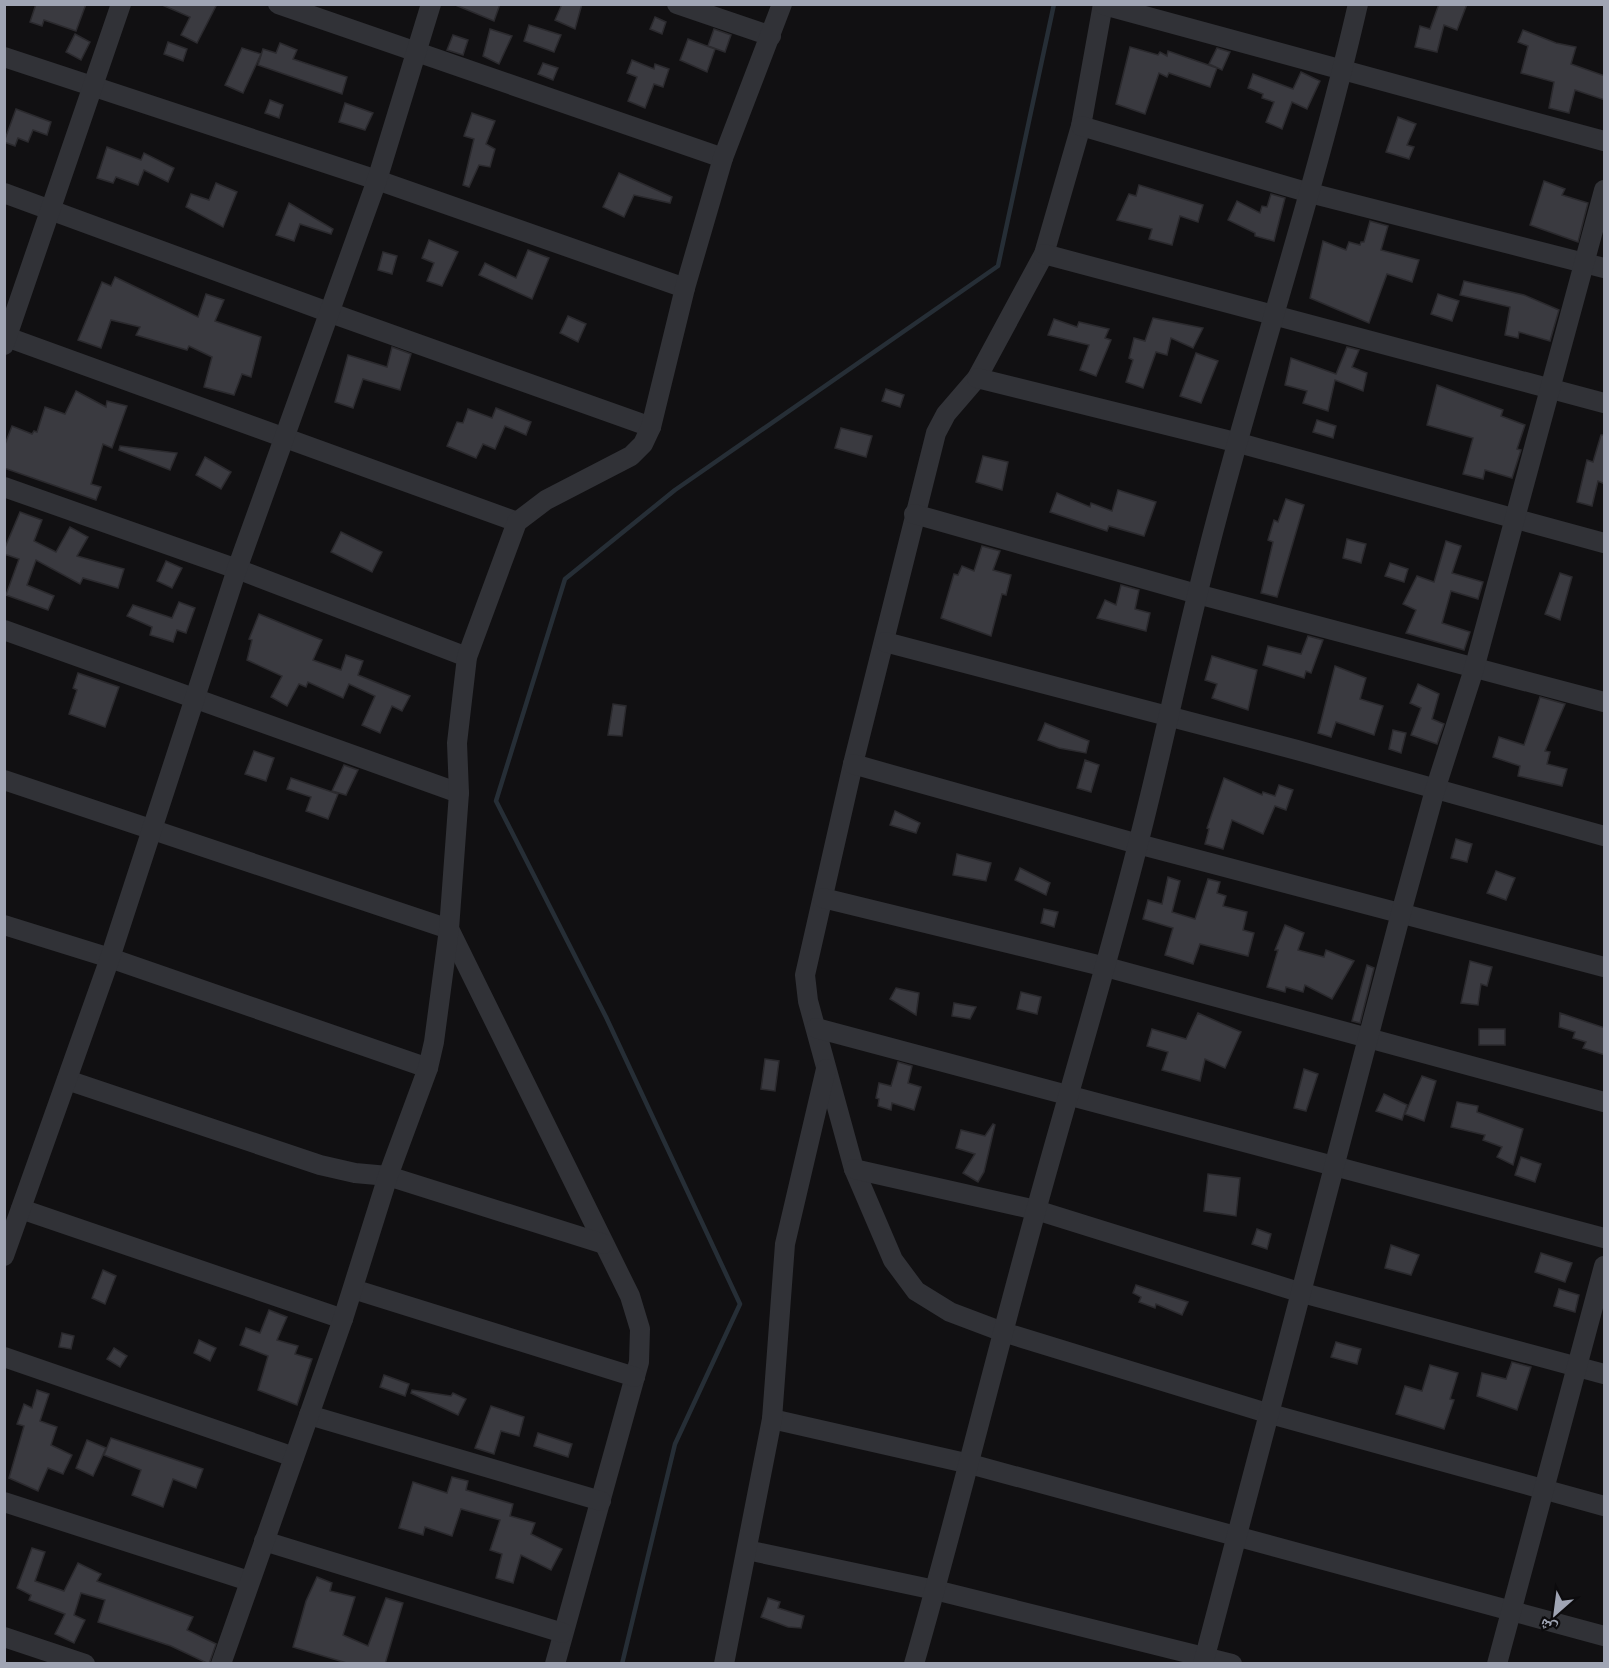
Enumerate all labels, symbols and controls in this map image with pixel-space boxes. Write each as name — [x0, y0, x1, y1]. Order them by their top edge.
north arrow — [1525, 1584, 1585, 1644]
text: ش — [1536, 1614, 1560, 1639]

